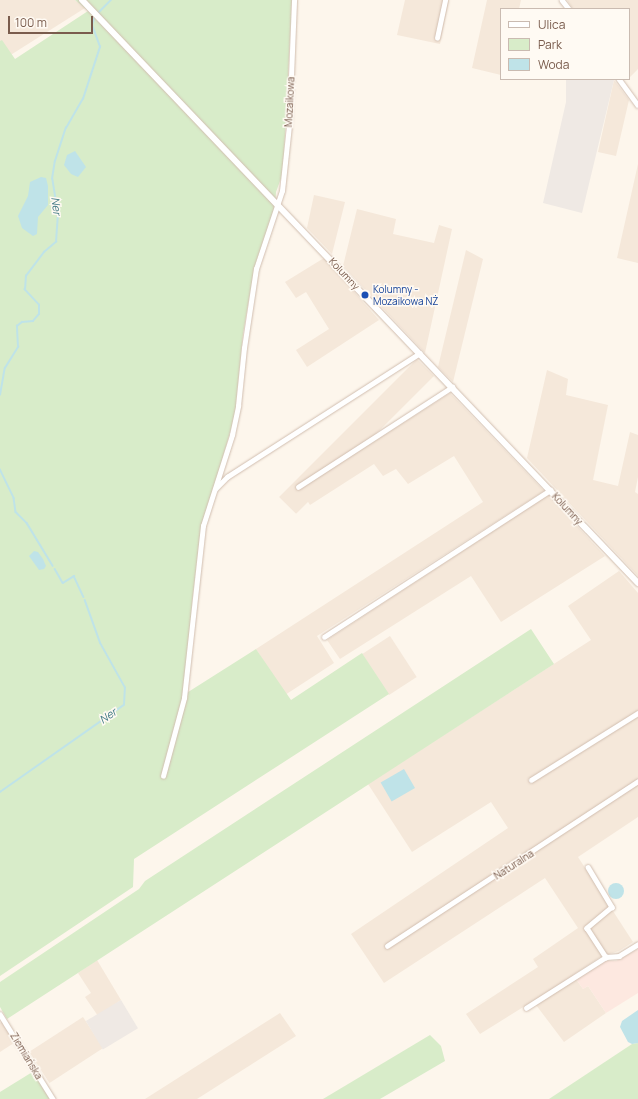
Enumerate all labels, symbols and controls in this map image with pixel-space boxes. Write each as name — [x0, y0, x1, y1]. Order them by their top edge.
scale bar — [10, 8, 95, 34]
legend — [500, 8, 630, 80]
text: 100 m — [15, 14, 47, 31]
text: Ulica — [538, 16, 565, 33]
text: Park — [538, 36, 562, 53]
text: Woda — [538, 56, 569, 73]
street label: Mozaikowa — [283, 76, 297, 128]
water label: Ner — [48, 196, 64, 216]
street label: Kolumny — [326, 256, 362, 292]
place label: Kolumny - Mozaikowa NŻ — [373, 283, 438, 306]
marker: Kolumny - Mozaikowa NŻ — [360, 290, 370, 300]
street label: Kolumny — [549, 491, 585, 527]
water label: Ner — [97, 705, 119, 727]
street label: Naturalna — [492, 848, 536, 882]
street label: Ziemiańska — [7, 1031, 45, 1081]

